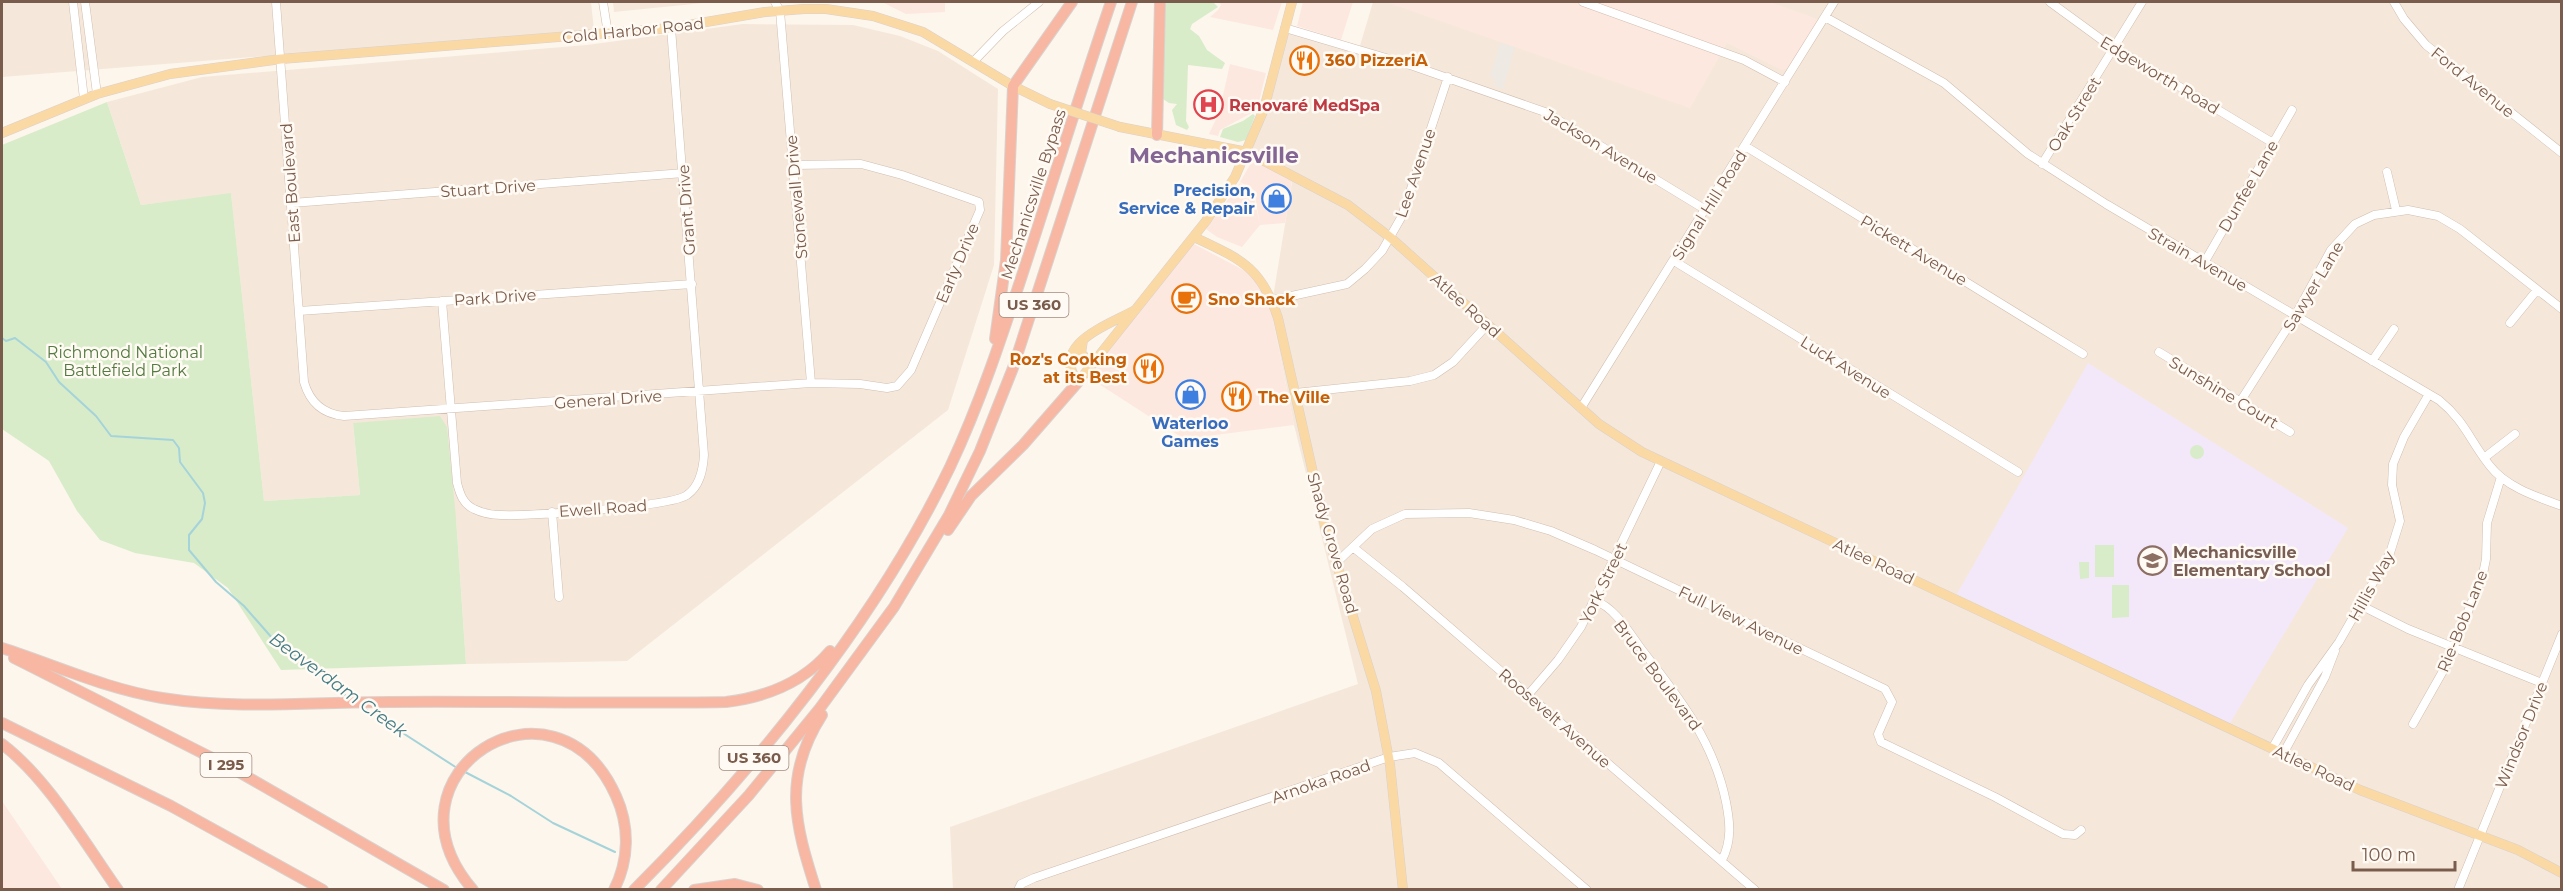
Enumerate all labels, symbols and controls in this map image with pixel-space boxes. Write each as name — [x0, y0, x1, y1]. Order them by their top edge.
street label: Cold Harbor Road — [561, 14, 705, 47]
street label: Edgeworth Road — [2097, 32, 2223, 119]
street label: Ford Avenue — [2427, 43, 2518, 122]
restaurant icon: 360 PizzeriA — [1288, 44, 1320, 76]
place label: 360 PizzeriA — [1324, 51, 1429, 70]
street label: Oak Street — [2044, 73, 2105, 155]
hospital icon: Renovaré MedSpa — [1192, 89, 1224, 121]
place label: Renovaré MedSpa — [1229, 96, 1380, 115]
street label: Jackson Avenue — [1540, 105, 1661, 188]
street label: Mechanicsville Bypass — [997, 106, 1070, 282]
street label: East Boulevard — [277, 122, 304, 244]
street label: Lee Avenue — [1391, 126, 1440, 220]
street label: Stonewall Drive — [782, 134, 811, 260]
street label: Dunfee Lane — [2214, 137, 2282, 236]
district label: Mechanicsville — [1129, 142, 1299, 169]
street label: Signal Hill Road — [1668, 147, 1751, 264]
street label: Grant Drive — [674, 164, 699, 256]
street label: Stuart Drive — [440, 176, 536, 201]
place label: Precision, Service & Repair — [1119, 181, 1255, 218]
shop icon: Precision, Service & Repair — [1260, 183, 1292, 215]
street label: Pickett Avenue — [1857, 211, 1970, 290]
street label: Early Drive — [932, 220, 983, 306]
street label: Strain Avenue — [2145, 223, 2251, 295]
street label: Sawyer Lane — [2279, 238, 2348, 335]
street label: Atlee Road — [1427, 269, 1505, 342]
cafe icon: Sno Shack — [1171, 283, 1203, 315]
street label: Park Drive — [453, 285, 537, 310]
place label: Sno Shack — [1208, 290, 1296, 309]
road number: US 360 — [1000, 293, 1068, 317]
street label: Luck Avenue — [1797, 332, 1894, 403]
park label: Richmond National Battlefield Park — [47, 343, 203, 380]
place label: Roz's Cooking at its Best — [1010, 350, 1127, 387]
restaurant icon: Roz's Cooking at its Best — [1132, 352, 1164, 384]
street label: Sunshine Court — [2166, 352, 2282, 433]
shop icon: Waterloo Games — [1174, 379, 1206, 411]
restaurant icon: The Ville — [1221, 381, 1253, 413]
street label: General Drive — [553, 386, 663, 413]
place label: The Ville — [1258, 388, 1330, 407]
place label: Waterloo Games — [1151, 414, 1229, 451]
street label: Shady Grove Road — [1303, 470, 1362, 616]
street label: Ewell Road — [558, 496, 648, 521]
street label: Atlee Road — [1830, 534, 1917, 589]
street label: York Street — [1576, 539, 1631, 627]
place label: Mechanicsville Elementary School — [2173, 543, 2331, 580]
school or university icon: Mechanicsville Elementary School — [2136, 545, 2168, 577]
street label: Hillis Way — [2344, 548, 2399, 624]
street label: Rie-Bob Lane — [2433, 567, 2492, 675]
street label: Full View Avenue — [1675, 582, 1806, 659]
street label: Bruce Boulevard — [1610, 616, 1705, 734]
water label: Beaverdam Creek — [265, 628, 412, 743]
street label: Roosevelt Avenue — [1495, 665, 1615, 772]
street label: Windsor Drive — [2491, 679, 2552, 792]
street label: Atlee Road — [2270, 741, 2357, 796]
road number: US 360 — [720, 746, 789, 770]
road number: I 295 — [200, 753, 252, 777]
street label: Arnoka Road — [1269, 756, 1373, 807]
scale bar — [2353, 834, 2455, 872]
text: 100 m — [2362, 844, 2416, 866]

